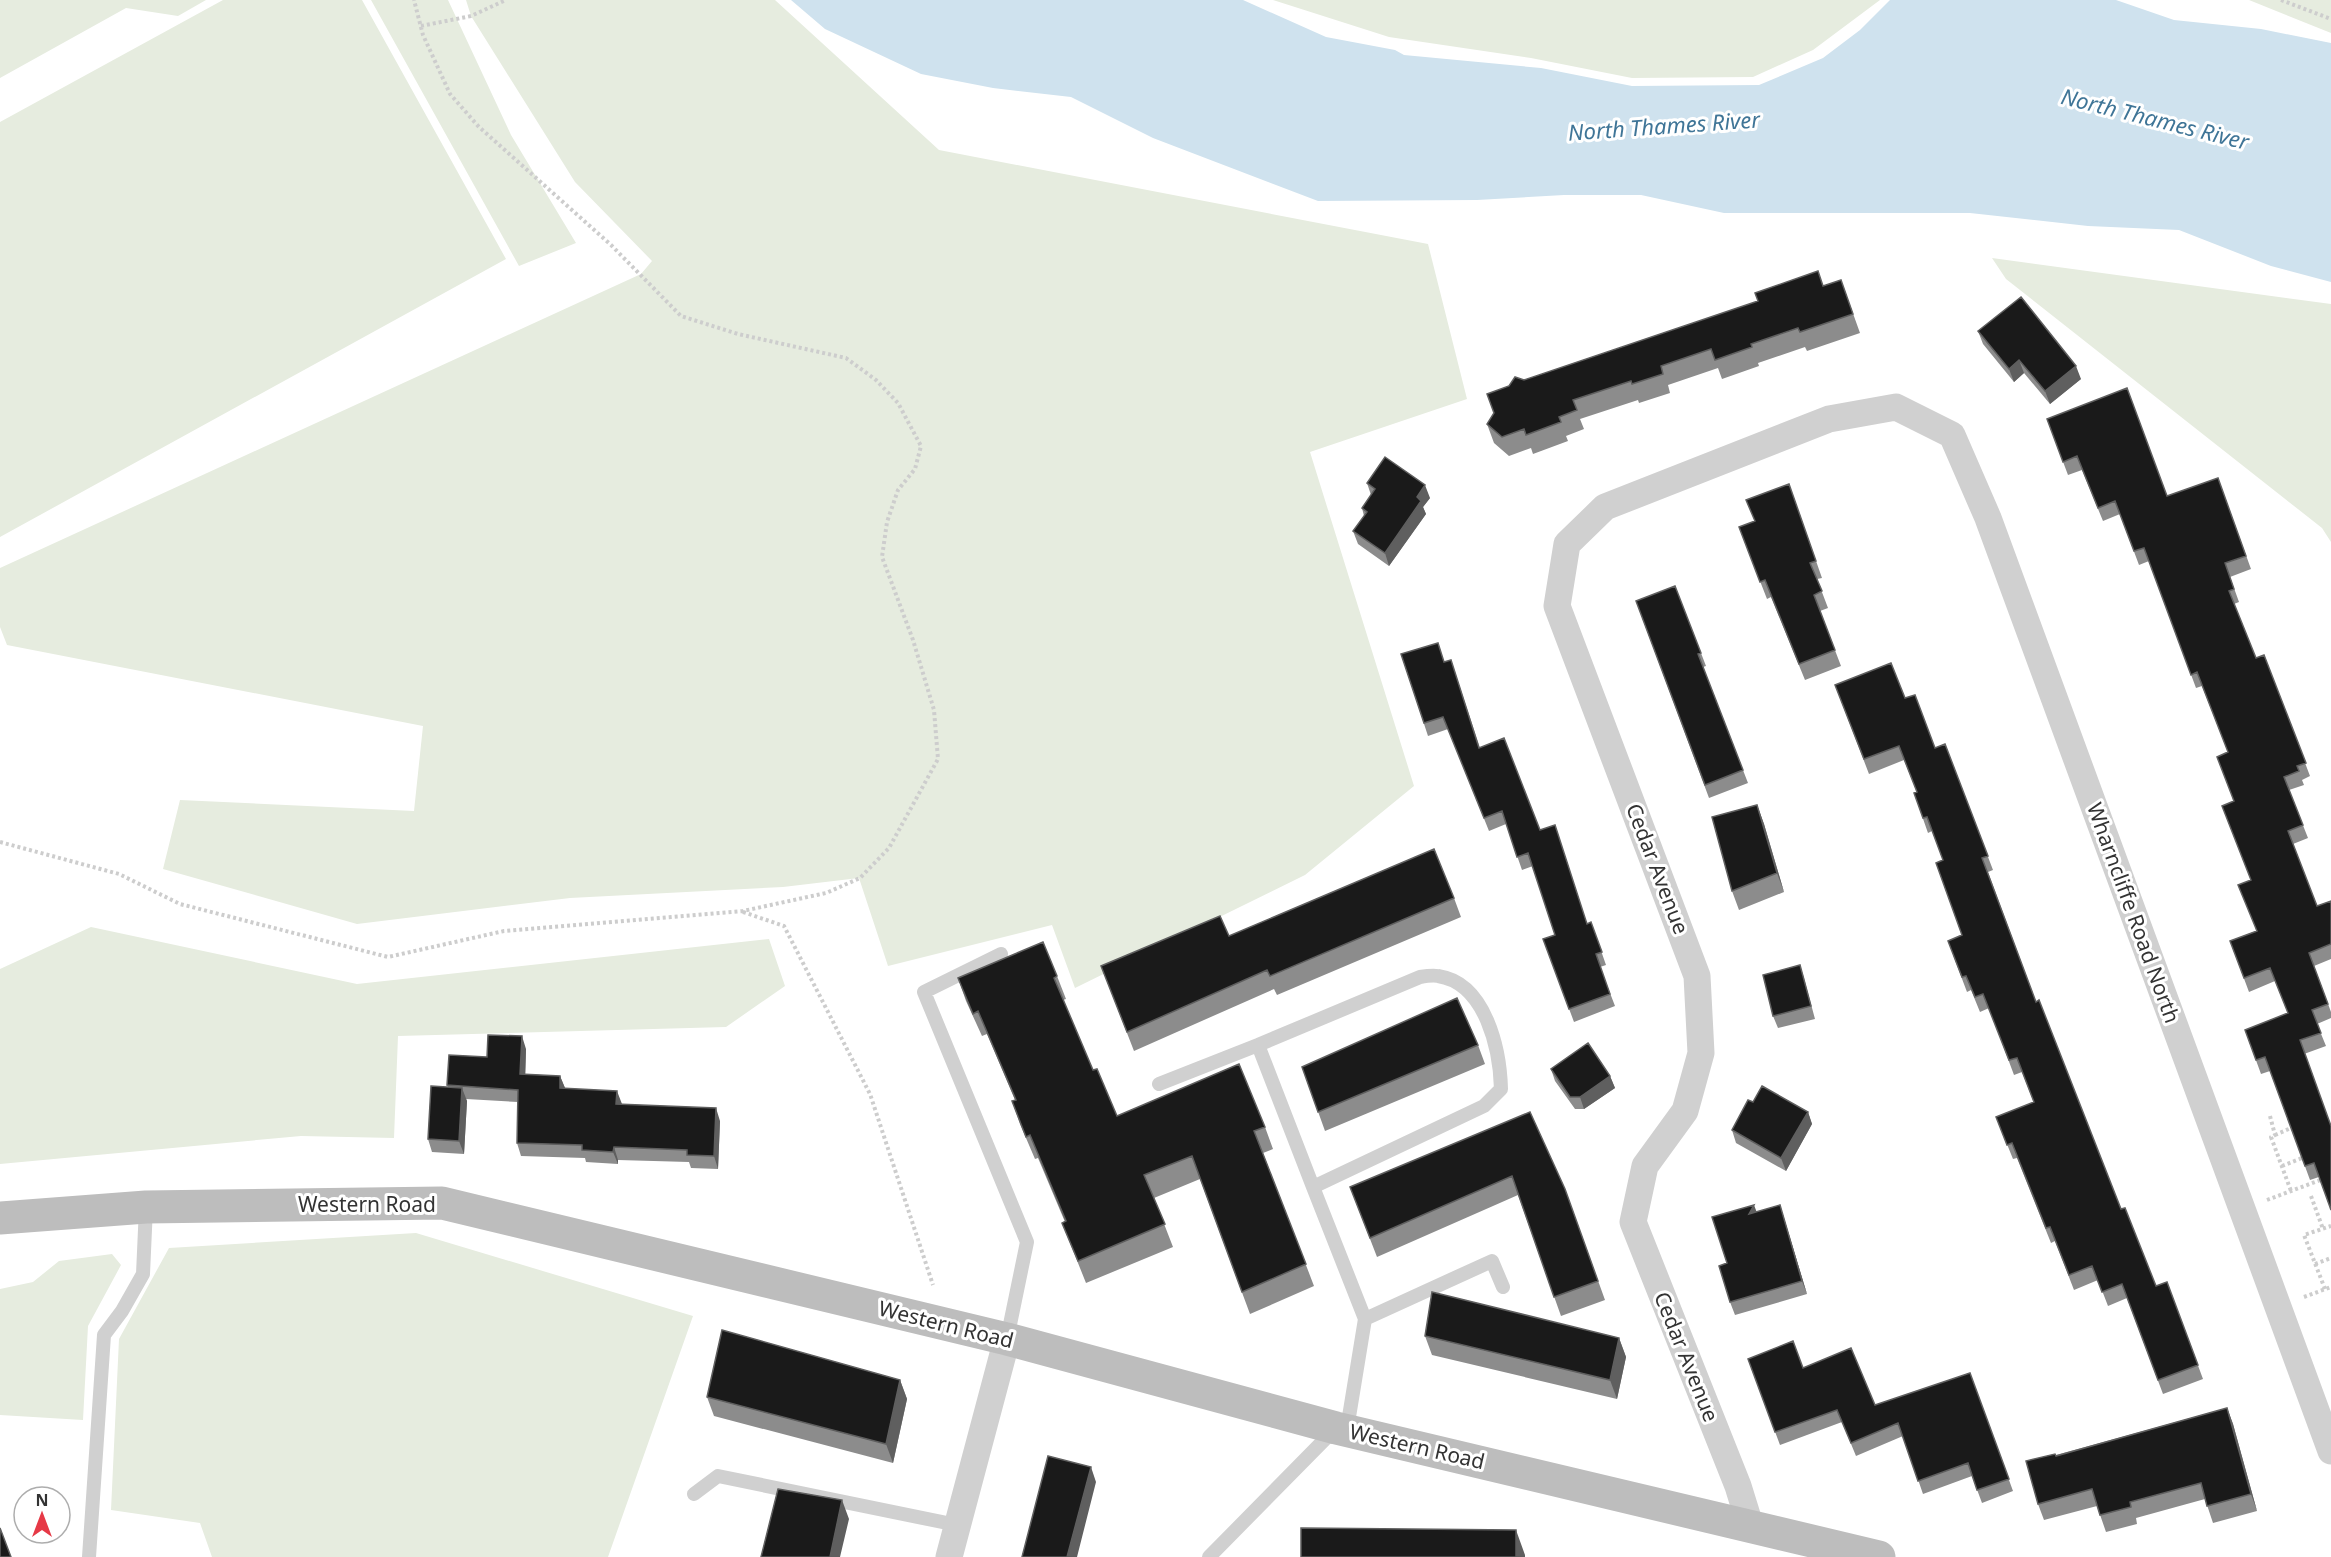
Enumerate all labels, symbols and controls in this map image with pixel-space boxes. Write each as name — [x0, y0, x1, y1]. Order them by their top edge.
water label: North Thames River — [2058, 80, 2253, 156]
water label: North Thames River — [1567, 103, 1762, 147]
street label: Cedar Avenue — [1620, 799, 1696, 938]
street label: Wharncliffe Road North — [2081, 799, 2187, 1027]
street label: Western Road — [298, 1190, 436, 1218]
street label: Cedar Avenue — [1648, 1288, 1726, 1426]
street label: Western Road — [876, 1294, 1017, 1354]
street label: Western Road — [1347, 1417, 1488, 1475]
north arrow — [12, 1485, 72, 1545]
text: N — [35, 1489, 49, 1511]

